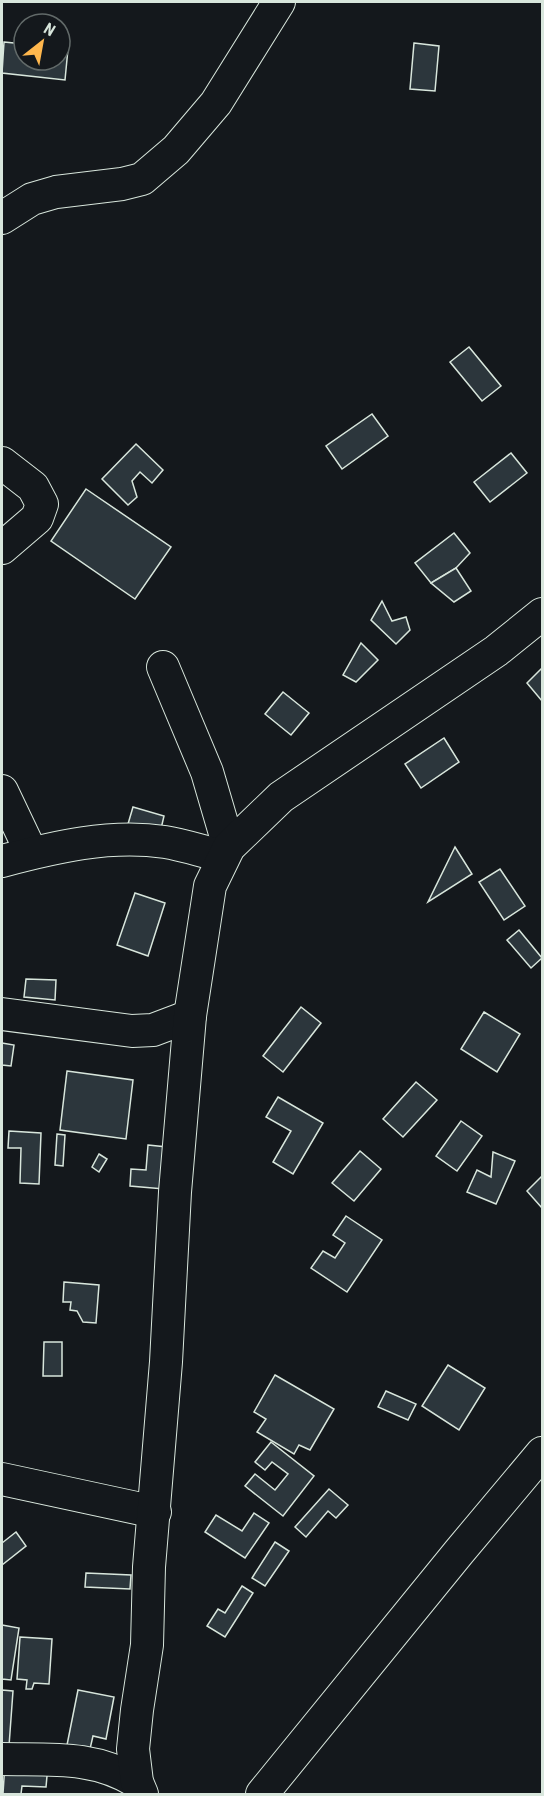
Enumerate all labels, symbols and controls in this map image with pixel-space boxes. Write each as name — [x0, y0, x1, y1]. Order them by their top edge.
north arrow — [12, 12, 72, 72]
text: N — [40, 19, 59, 40]

